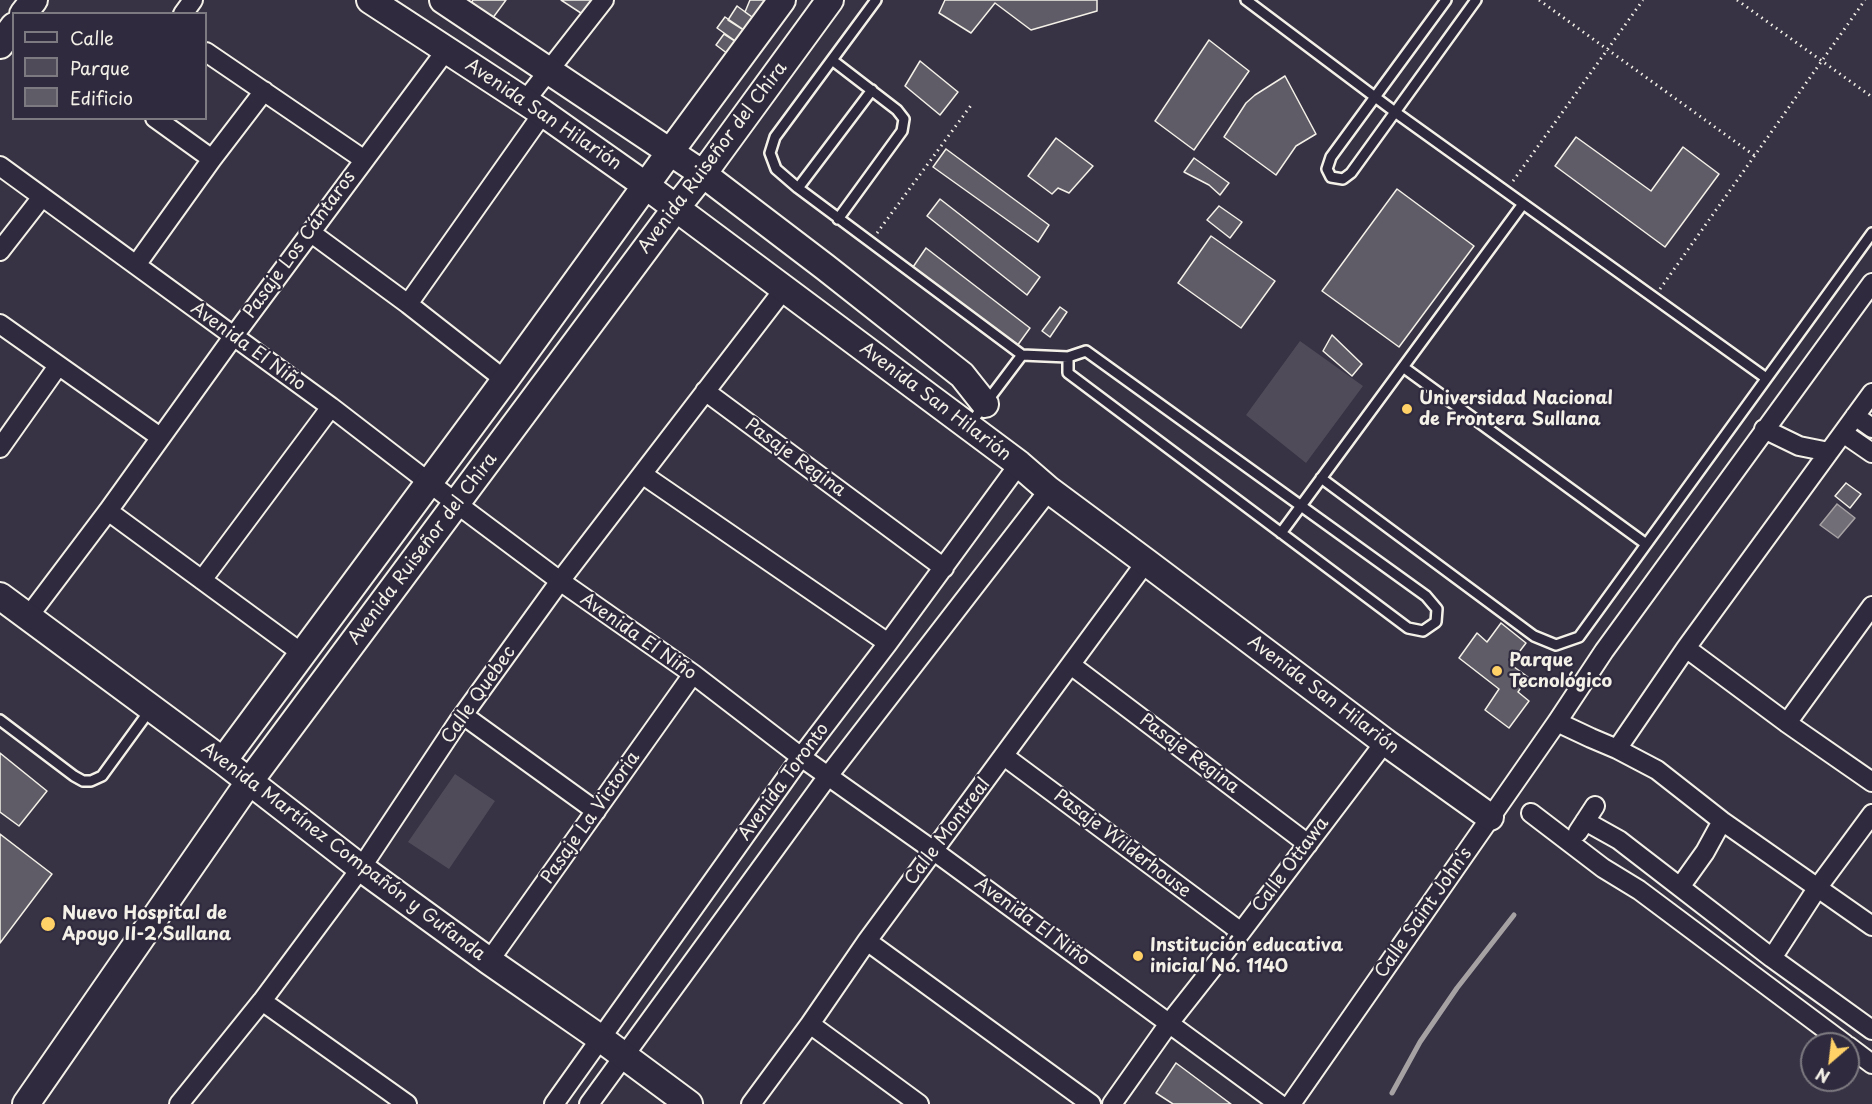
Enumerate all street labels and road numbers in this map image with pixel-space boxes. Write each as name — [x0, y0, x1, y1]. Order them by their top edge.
street label: Avenida San Hilarión — [461, 55, 625, 175]
street label: Avenida Ruiseñor del Chira — [634, 58, 792, 258]
street label: Pasaje Los Cántaros — [239, 167, 361, 323]
street label: Avenida El Niño — [186, 298, 310, 396]
street label: Avenida San Hilarión — [855, 338, 1015, 466]
street label: Pasaje Regina — [741, 414, 849, 502]
street label: Avenida Ruiseñor del Chira — [344, 449, 502, 649]
street label: Avenida El Niño — [576, 589, 700, 685]
street label: Avenida San Hilarión — [1243, 631, 1403, 759]
street label: Calle Quebec — [437, 642, 521, 748]
street label: Pasaje Regina — [1135, 710, 1243, 798]
street label: Avenida Toronto — [734, 719, 834, 845]
street label: Avenida Martínez Compañón y Gufanda — [197, 738, 489, 966]
street label: Pasaje La Victoria — [537, 748, 645, 888]
street label: Calle Montreal — [901, 774, 995, 890]
street label: Pasaje Wilderhouse — [1049, 785, 1195, 903]
street label: Calle Ottawa — [1248, 813, 1334, 917]
street label: Calle Saint John's — [1371, 844, 1477, 982]
street label: Avenida El Niño — [970, 873, 1094, 971]

